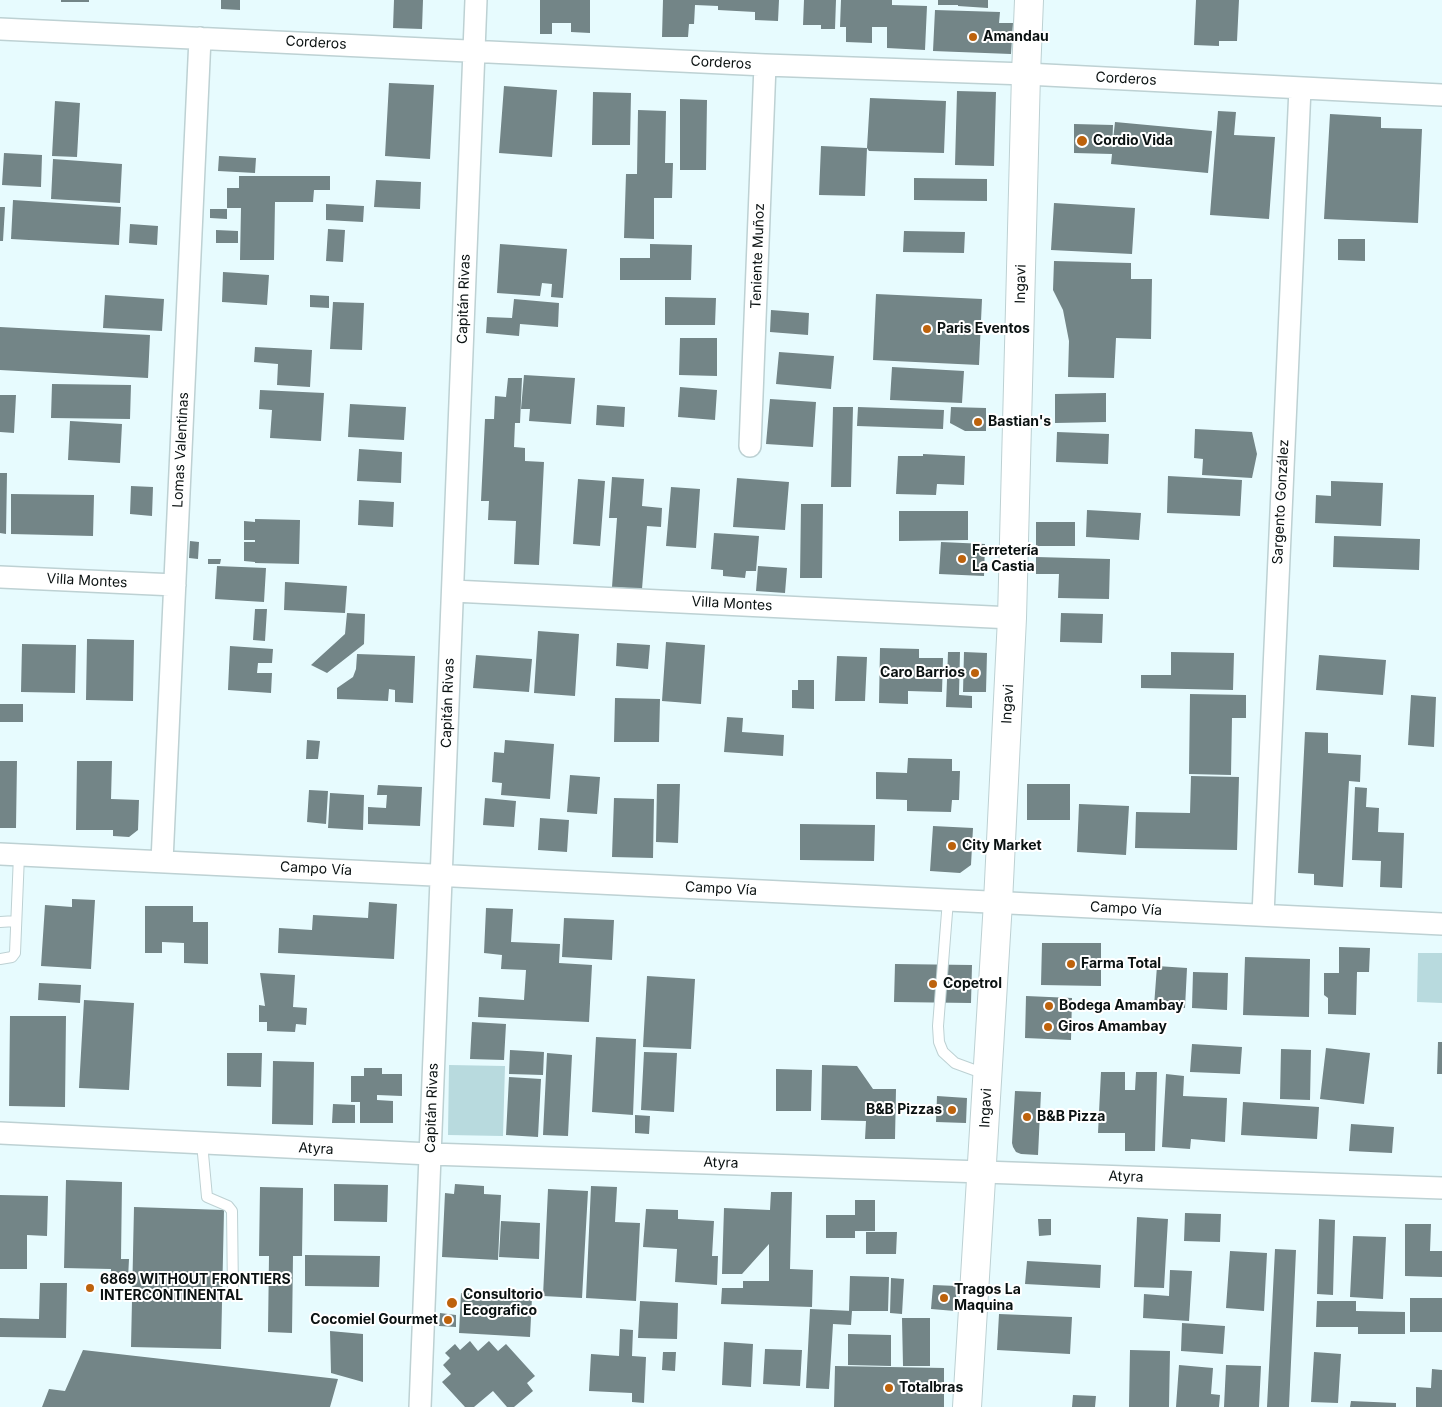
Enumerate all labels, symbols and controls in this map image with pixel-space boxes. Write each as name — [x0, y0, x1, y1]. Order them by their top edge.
place label: Amandau — [983, 29, 1049, 45]
marker: Amandau — [967, 31, 979, 43]
street label: Corderos — [285, 33, 347, 53]
street label: Corderos — [690, 53, 752, 73]
street label: Corderos — [1095, 69, 1157, 89]
place label: Cordio Vida — [1093, 133, 1173, 149]
marker: Cordio Vida — [1075, 134, 1089, 148]
street label: Teniente Muñoz — [748, 203, 768, 309]
street label: Capitán Rivas — [454, 254, 474, 344]
street label: Ingavi — [1012, 264, 1030, 304]
place label: Paris Eventos — [937, 321, 1030, 337]
marker: Paris Eventos — [921, 323, 933, 335]
street label: Lomas Valentinas — [170, 392, 192, 508]
place label: Bastian's — [988, 414, 1051, 430]
marker: Bastian's — [972, 416, 984, 428]
street label: Sargento González — [1269, 439, 1293, 565]
place label: Ferretería La Castia — [972, 543, 1039, 576]
marker: Ferretería La Castia — [956, 553, 968, 565]
street label: Villa Montes — [46, 570, 128, 592]
street label: Villa Montes — [691, 593, 773, 615]
street label: Capitán Rivas — [438, 658, 458, 748]
place label: Caro Barrios — [880, 665, 965, 681]
marker: Caro Barrios — [969, 667, 981, 679]
street label: Ingavi — [999, 684, 1017, 724]
place label: City Market — [962, 838, 1042, 854]
marker: City Market — [946, 840, 958, 852]
street label: Campo Vía — [280, 859, 352, 879]
street label: Campo Vía — [685, 879, 757, 899]
street label: Campo Vía — [1090, 899, 1162, 919]
place label: Farma Total — [1081, 956, 1161, 972]
marker: Farma Total — [1065, 958, 1077, 970]
place label: Copetrol — [943, 976, 1002, 992]
marker: Copetrol — [927, 978, 939, 990]
place label: Bodega Amambay — [1059, 998, 1184, 1014]
marker: Bodega Amambay — [1043, 1000, 1055, 1012]
place label: Giros Amambay — [1058, 1019, 1167, 1035]
marker: Giros Amambay — [1042, 1021, 1054, 1033]
street label: Capitán Rivas — [422, 1063, 442, 1153]
street label: Ingavi — [977, 1088, 995, 1128]
place label: B&B Pizzas — [866, 1102, 942, 1118]
marker: B&B Pizzas — [946, 1104, 958, 1116]
place label: B&B Pizza — [1037, 1109, 1105, 1125]
marker: B&B Pizza — [1021, 1111, 1033, 1123]
street label: Atyra — [298, 1140, 334, 1158]
street label: Atyra — [703, 1154, 739, 1172]
street label: Atyra — [1108, 1168, 1144, 1186]
place label: 6869 WITHOUT FRONTIERS INTERCONTINENTAL — [100, 1272, 291, 1304]
marker: 6869 WITHOUT FRONTIERS INTERCONTINENTAL — [84, 1282, 96, 1294]
place label: Tragos La Maquina — [954, 1282, 1021, 1314]
place label: Consultorio Ecografico — [463, 1287, 543, 1320]
marker: Tragos La Maquina — [938, 1292, 950, 1304]
marker: Consultorio Ecografico — [445, 1296, 459, 1310]
place label: Cocomiel Gourmet — [310, 1312, 438, 1328]
marker: Cocomiel Gourmet — [442, 1314, 454, 1326]
place label: Totalbras — [899, 1380, 963, 1396]
marker: Totalbras — [883, 1382, 895, 1394]

